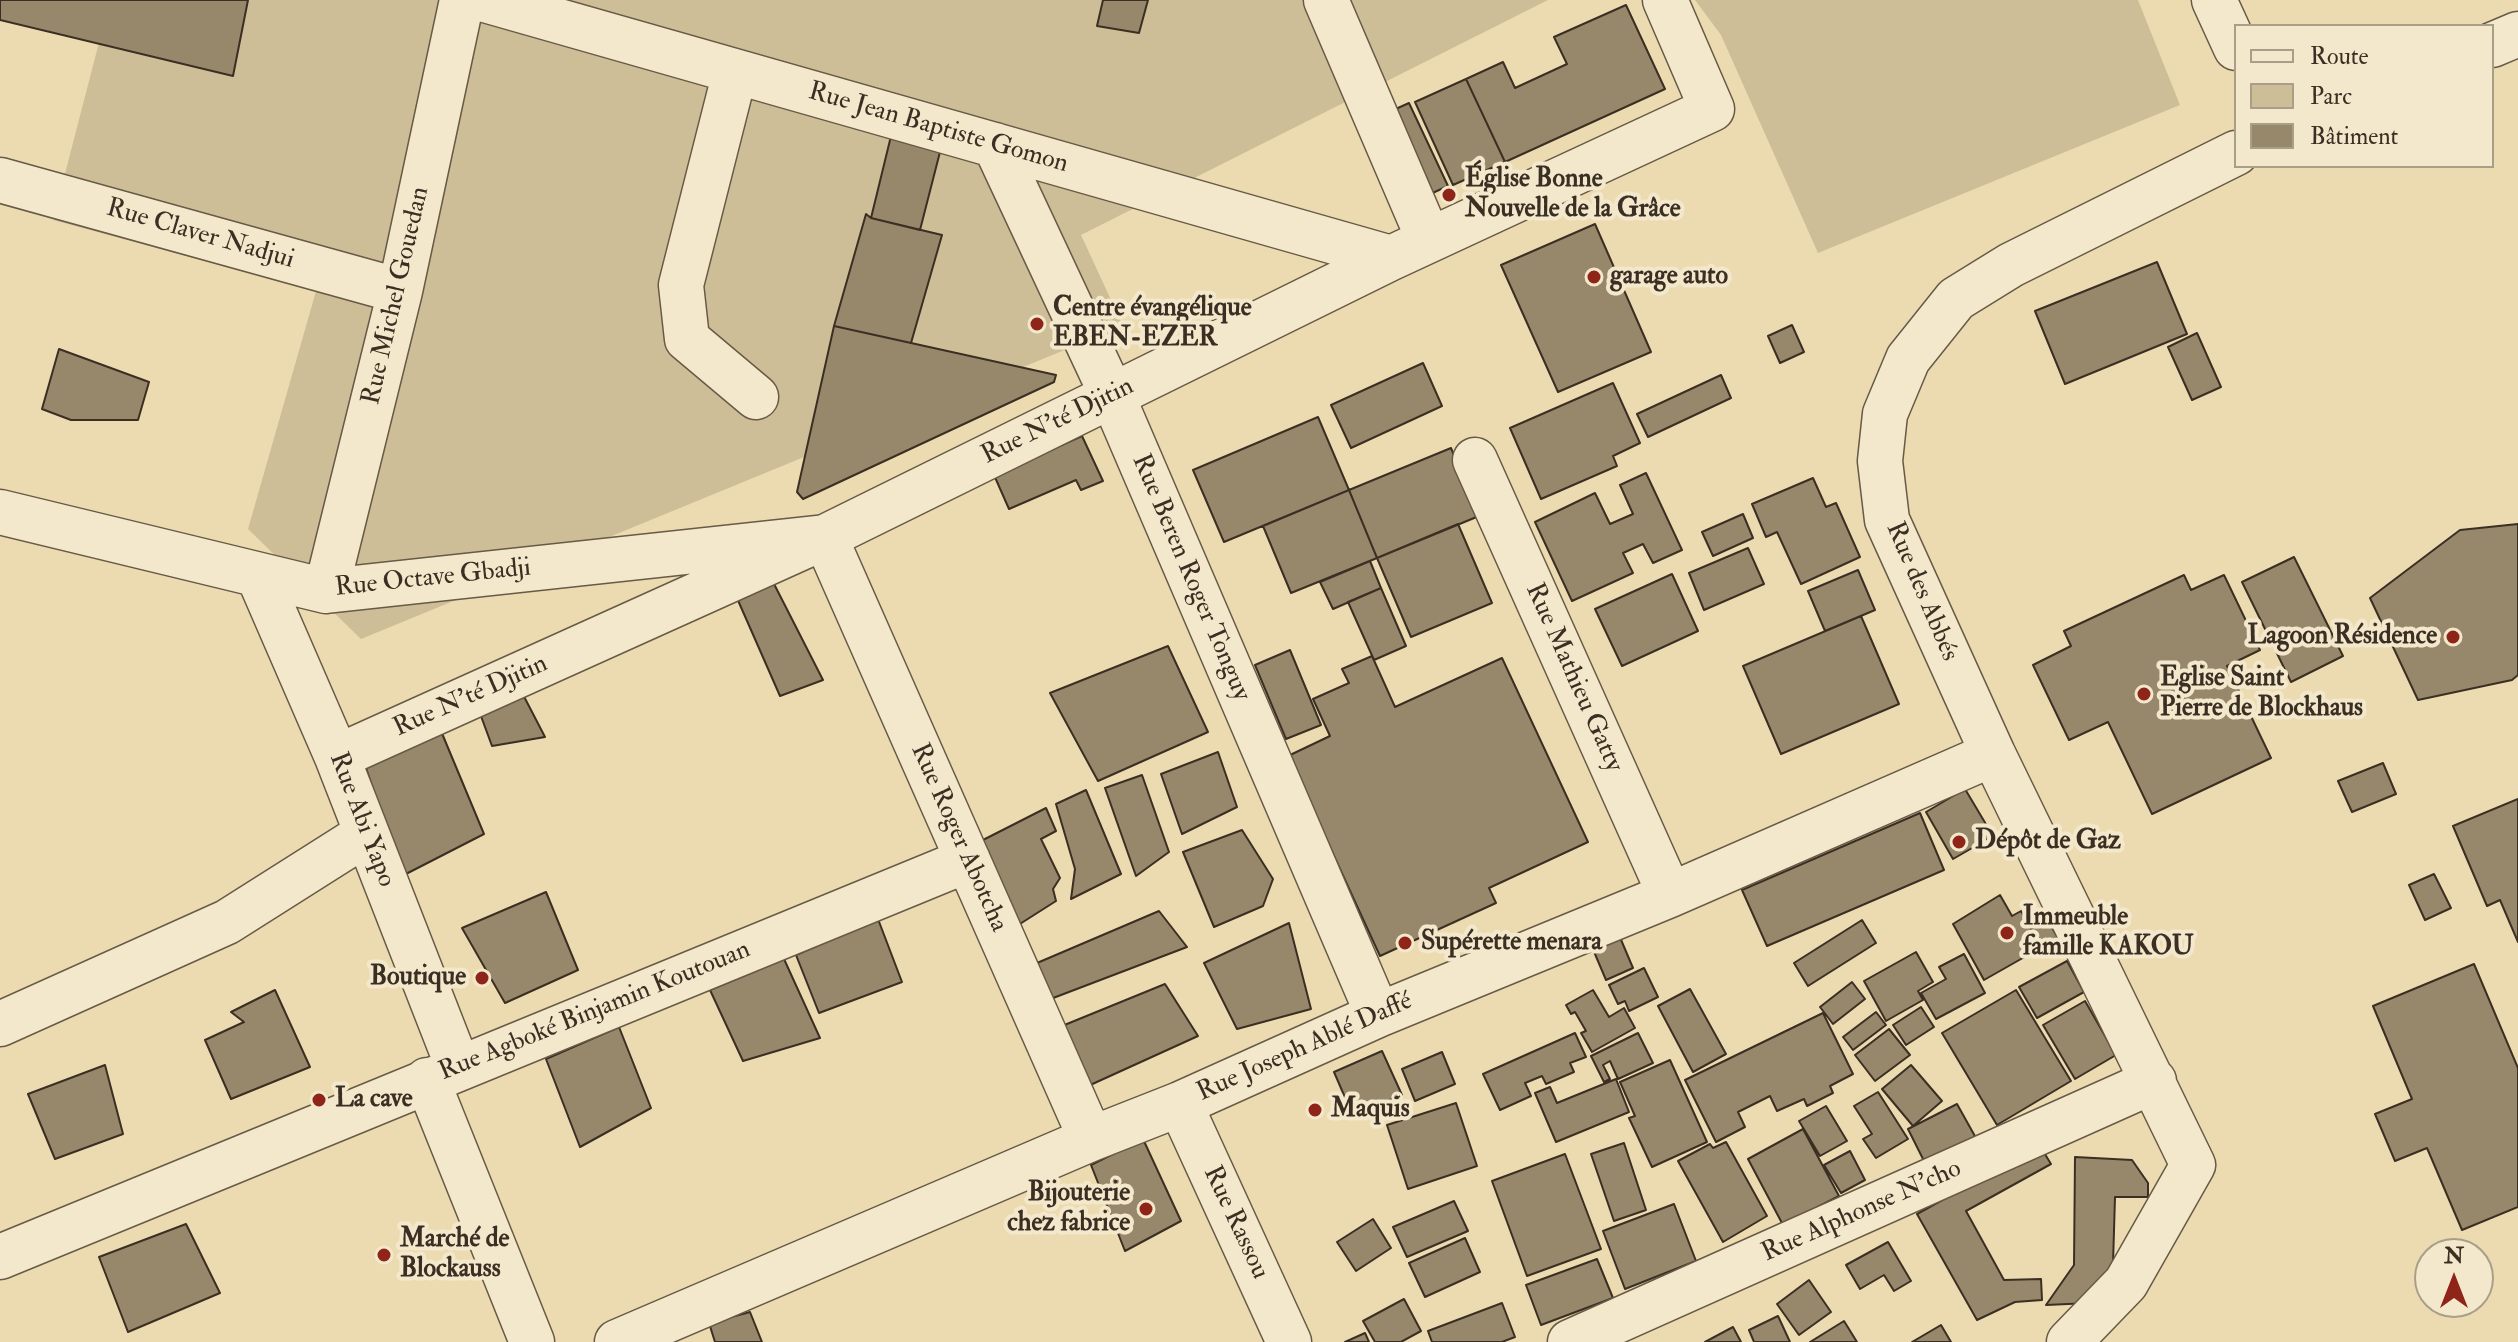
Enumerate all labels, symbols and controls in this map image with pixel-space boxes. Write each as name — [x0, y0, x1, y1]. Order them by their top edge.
legend — [2234, 24, 2494, 168]
text: Route — [2310, 41, 2369, 72]
street label: Rue Jean Baptiste Gomon — [804, 77, 1072, 181]
text: Parc — [2310, 81, 2352, 112]
text: Bâtiment — [2310, 121, 2398, 152]
place label: Église Bonne Nouvelle de la Grâce — [1465, 164, 1681, 226]
street label: Rue Michel Gouedan — [357, 184, 437, 408]
marker: Église Bonne Nouvelle de la Grâce — [1440, 186, 1458, 204]
street label: Rue Claver Nadjui — [103, 193, 297, 277]
place label: garage auto — [1610, 261, 1728, 293]
marker: garage auto — [1585, 268, 1603, 286]
place label: Centre évangélique EBEN-EZER — [1053, 293, 1252, 354]
marker: Centre évangélique EBEN-EZER — [1028, 315, 1046, 333]
street label: Rue N'té Djitin — [977, 372, 1139, 472]
street label: Rue Beren Roger Tonguy — [1124, 450, 1256, 706]
street label: Rue des Abbés — [1878, 518, 1964, 666]
street label: Rue Octave Gbadji — [333, 553, 533, 605]
street label: Rue Mathieu Gatty — [1517, 579, 1629, 777]
place label: Lagoon Résidence — [2247, 621, 2437, 653]
marker: Lagoon Résidence — [2444, 628, 2462, 646]
street label: Rue N'té Djitin — [389, 649, 553, 745]
place label: Eglise Saint Pierre de Blockhaus — [2160, 663, 2363, 724]
marker: Eglise Saint Pierre de Blockhaus — [2135, 685, 2153, 703]
street label: Rue Roger Abotcha — [903, 739, 1013, 937]
street label: Rue Abi Yapo — [321, 748, 401, 892]
place label: Dépôt de Gaz — [1975, 826, 2121, 858]
marker: Dépôt de Gaz — [1950, 833, 1968, 851]
place label: Immeuble famille KAKOU — [2023, 902, 2194, 964]
marker: Immeuble famille KAKOU — [1998, 924, 2016, 942]
place label: Supérette menara — [1421, 927, 1602, 959]
marker: Supérette menara — [1396, 934, 1414, 952]
street label: Rue Agboké Binjamin Koutouan — [435, 935, 755, 1089]
place label: Boutique — [370, 962, 466, 994]
marker: Boutique — [473, 969, 491, 987]
street label: Rue Joseph Ablé Daffé — [1193, 987, 1417, 1109]
place label: La cave — [335, 1084, 413, 1116]
marker: La cave — [310, 1091, 328, 1109]
place label: Maquis — [1331, 1094, 1410, 1126]
marker: Maquis — [1306, 1101, 1324, 1119]
street label: Rue Alphonse N'cho — [1757, 1154, 1967, 1270]
street label: Rue Rassou — [1195, 1161, 1275, 1285]
place label: Bijouterie chez fabrice — [1007, 1178, 1130, 1240]
marker: Bijouterie chez fabrice — [1137, 1200, 1155, 1218]
place label: Marché de Blockauss — [400, 1224, 509, 1286]
north arrow — [2414, 1238, 2494, 1318]
text: N — [2444, 1242, 2464, 1270]
marker: Marché de Blockauss — [375, 1246, 393, 1264]

